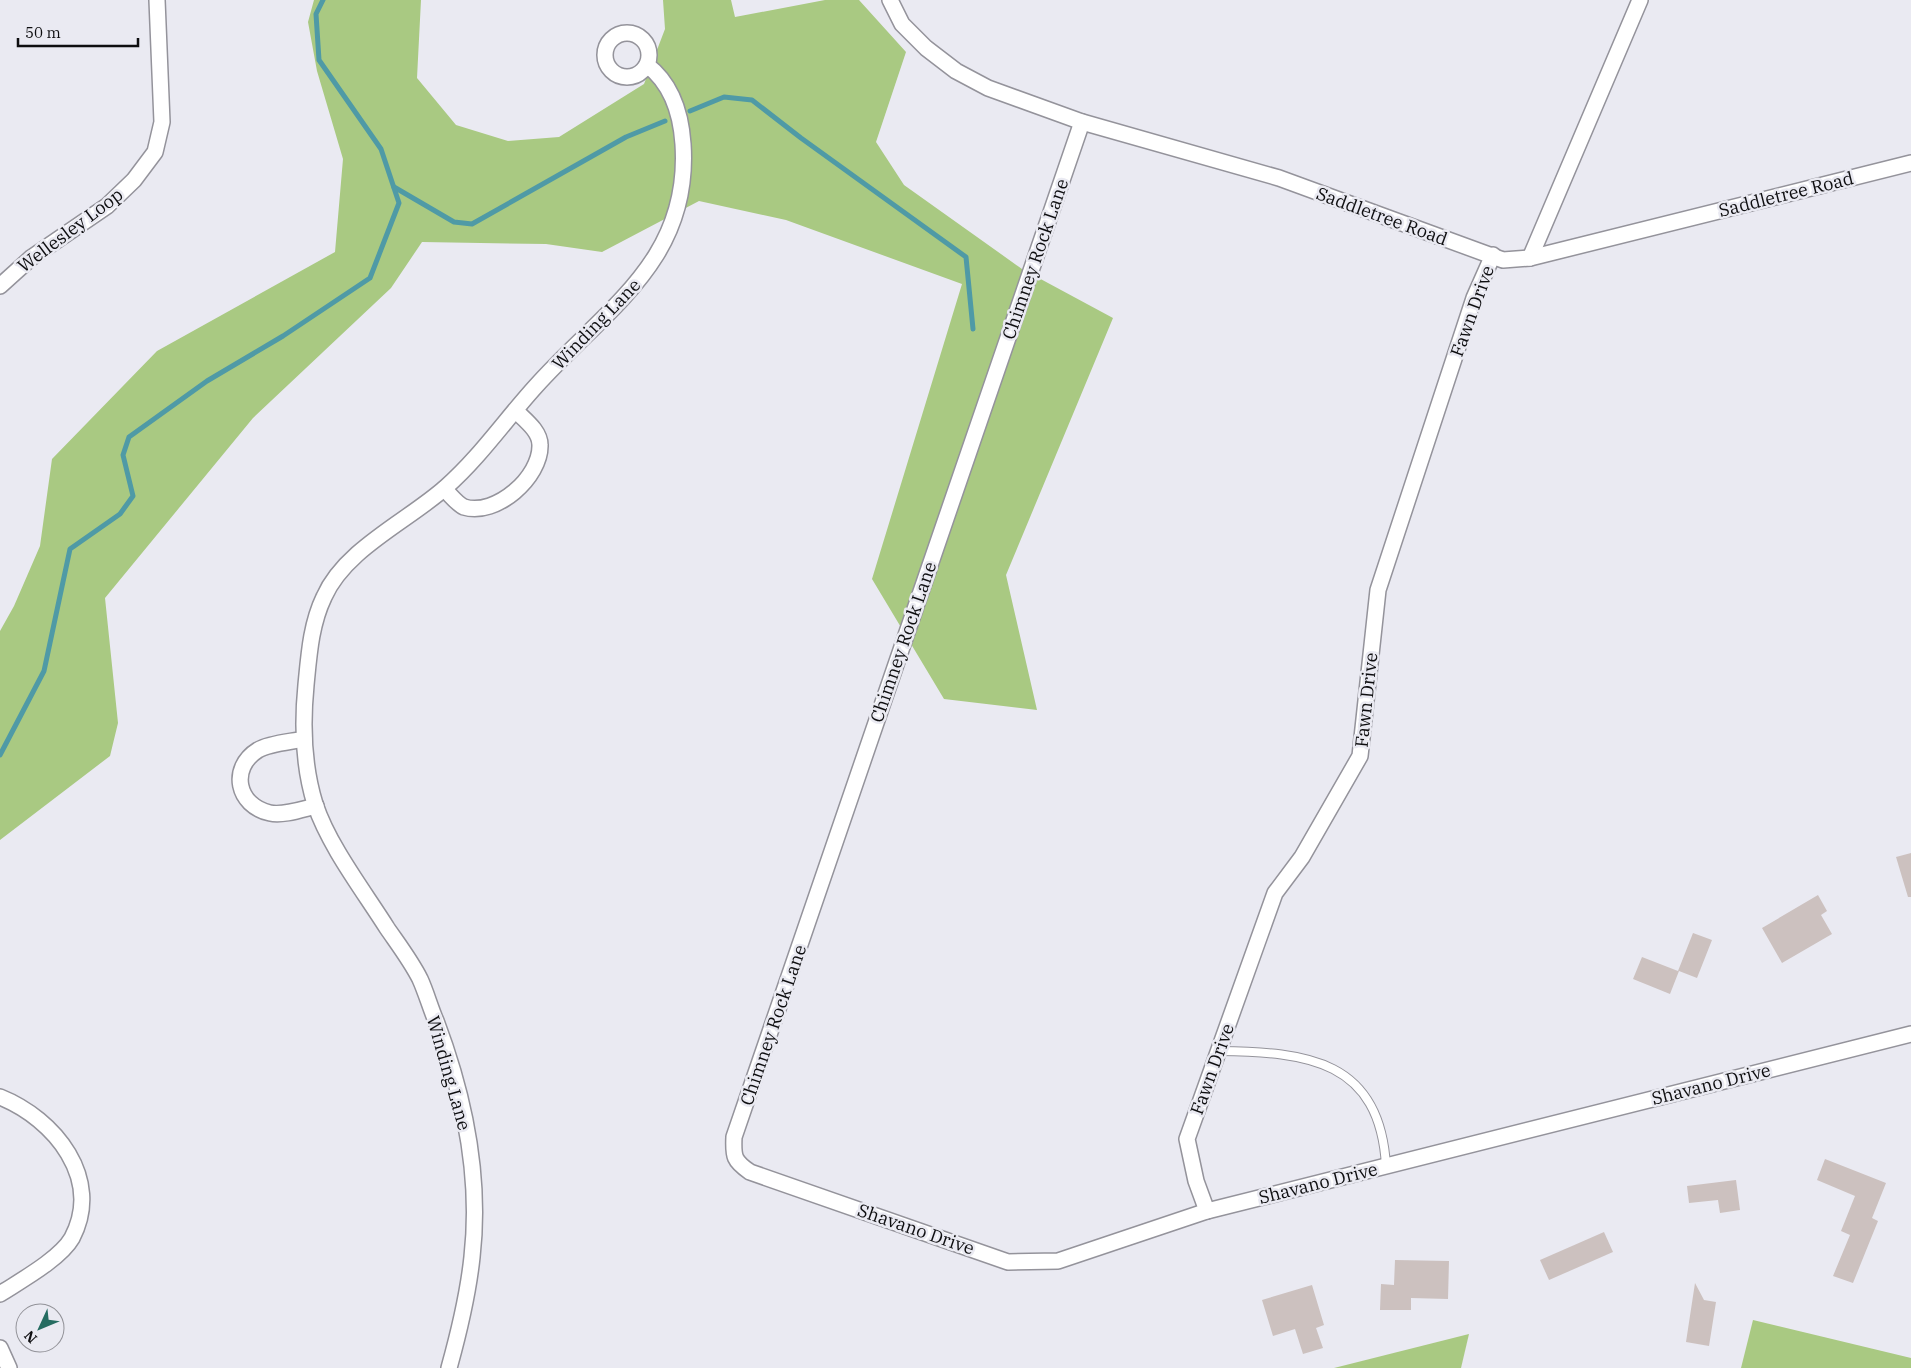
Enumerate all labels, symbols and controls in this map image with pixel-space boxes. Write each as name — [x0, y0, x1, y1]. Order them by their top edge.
scale bar — [18, 15, 138, 47]
text: 50 m — [25, 23, 61, 42]
street label: Saddletree Road — [1716, 166, 1856, 222]
street label: Chimney Rock Lane — [997, 176, 1073, 342]
street label: Saddletree Road — [1313, 182, 1451, 250]
street label: Wellesley Loop — [13, 183, 127, 277]
street label: Fawn Drive — [1445, 262, 1499, 360]
street label: Winding Lane — [547, 274, 645, 374]
street label: Chimney Rock Lane — [865, 559, 941, 725]
street label: Fawn Drive — [1350, 651, 1382, 749]
street label: Chimney Rock Lane — [735, 942, 811, 1108]
street label: Winding Lane — [422, 1013, 476, 1133]
street label: Fawn Drive — [1185, 1020, 1239, 1118]
street label: Shavano Drive — [1649, 1058, 1773, 1110]
street label: Shavano Drive — [1256, 1157, 1380, 1209]
street label: Shavano Drive — [855, 1198, 977, 1260]
north arrow — [15, 1303, 65, 1353]
text: N — [20, 1327, 41, 1347]

